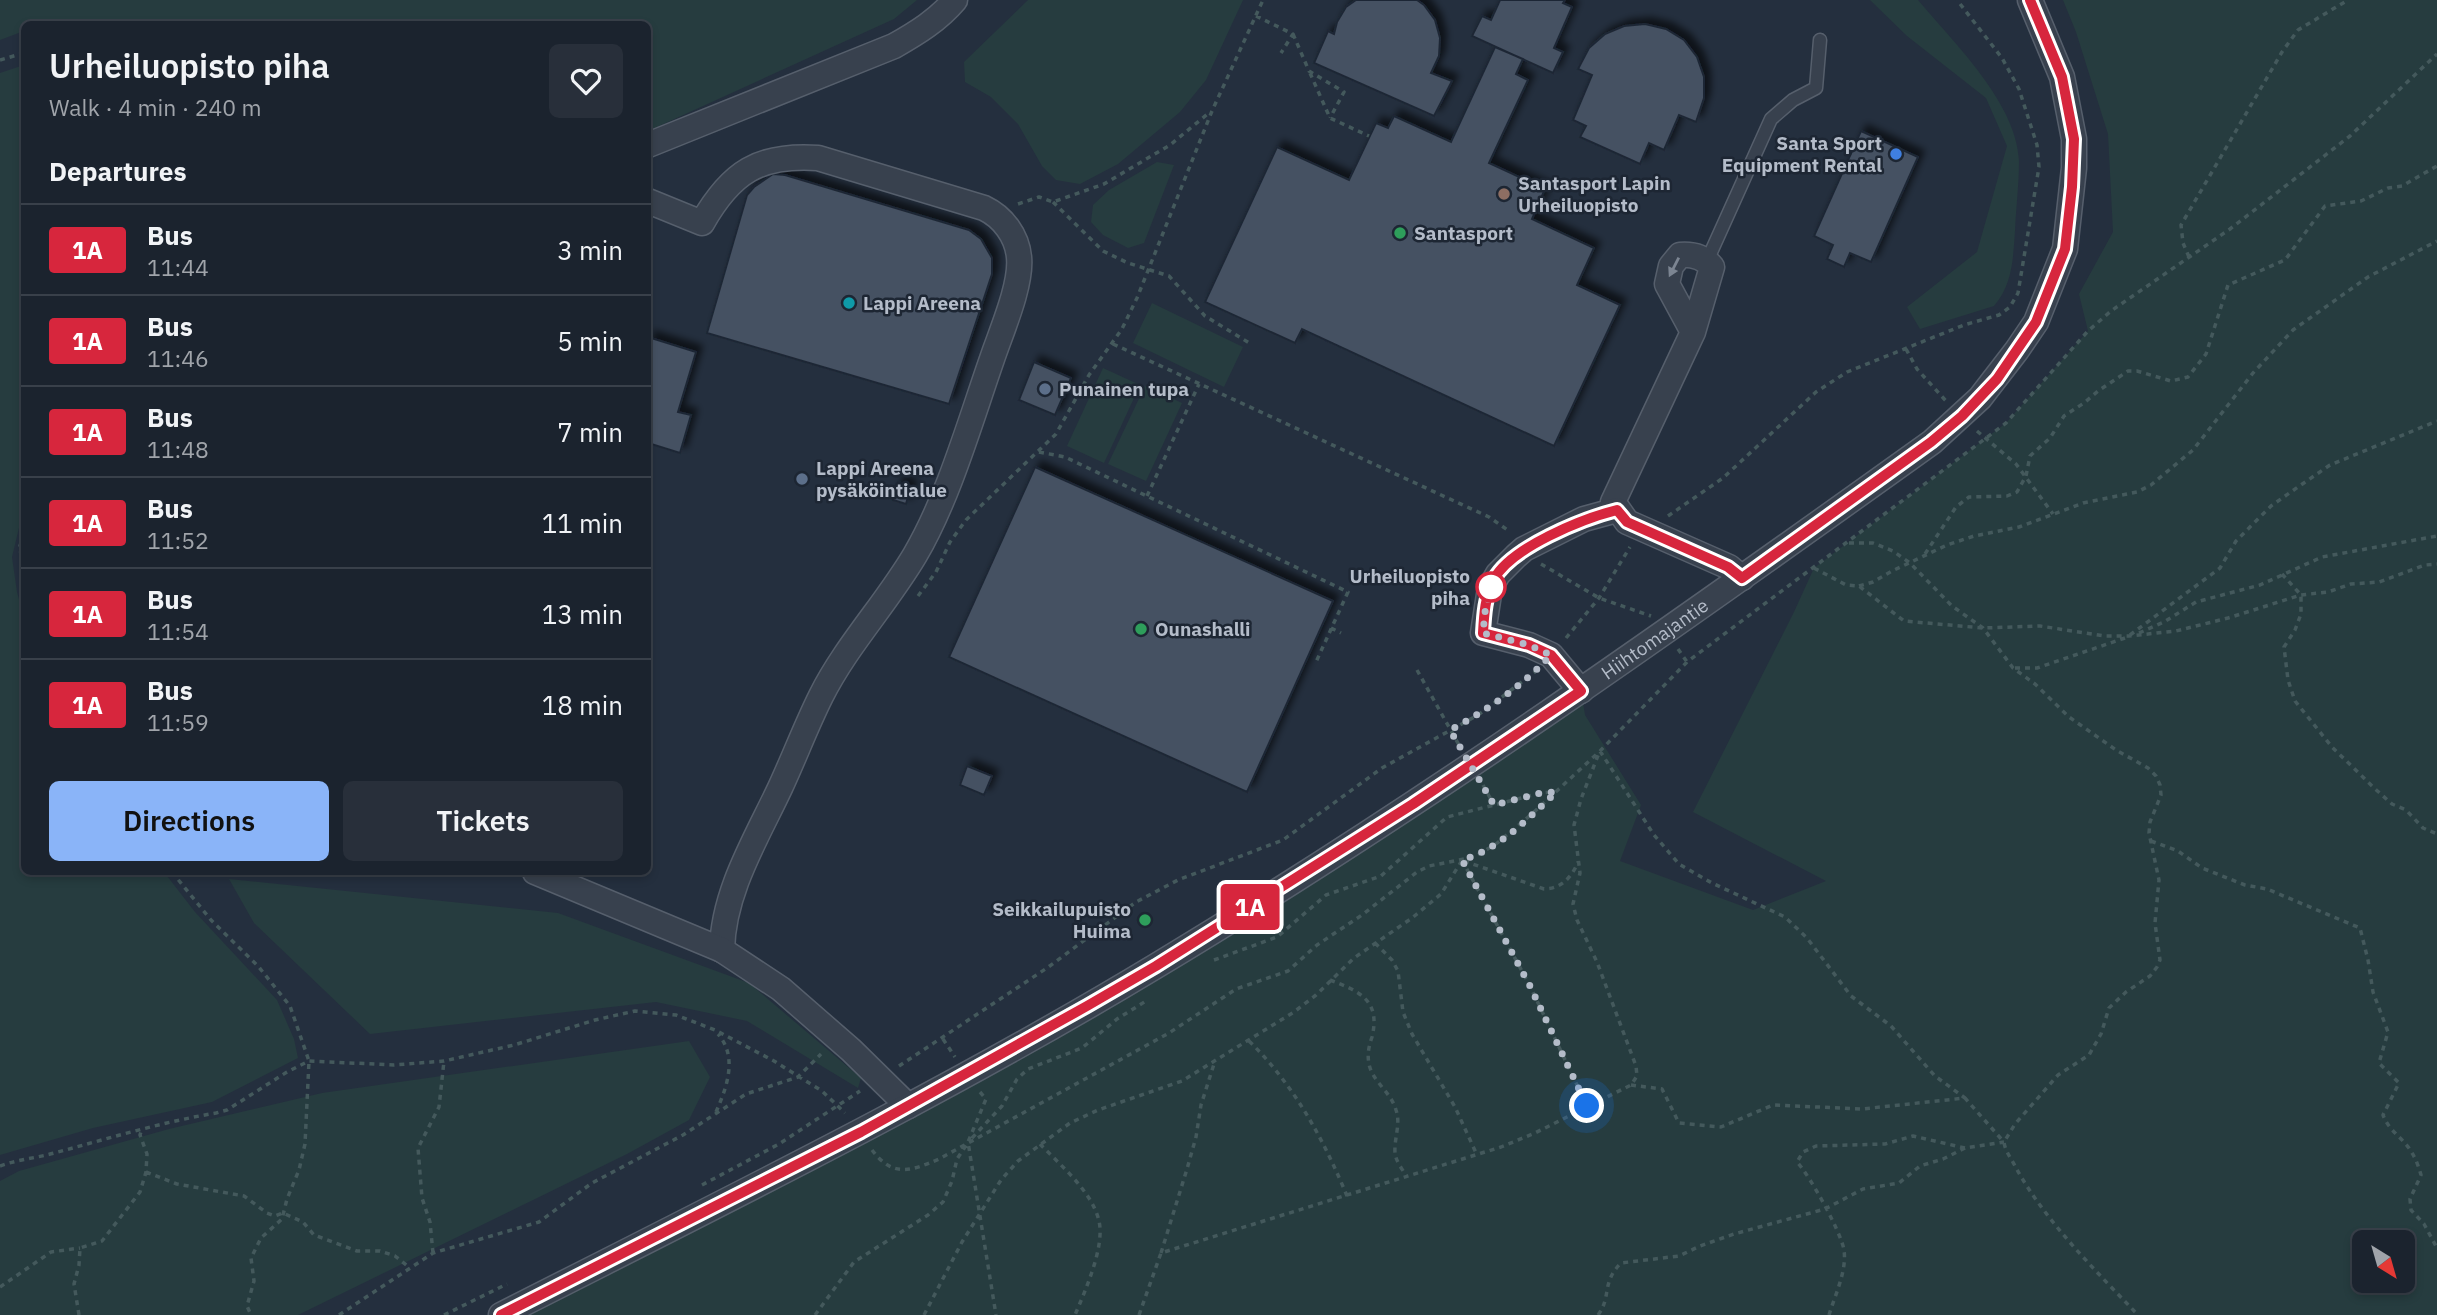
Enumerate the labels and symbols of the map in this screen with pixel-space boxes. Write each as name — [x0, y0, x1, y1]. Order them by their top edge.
place label: Santa Sport Equipment Rental — [1722, 131, 1882, 177]
marker: Santa Sport Equipment Rental — [1888, 146, 1904, 162]
place label: Santasport Lapin Urheiluopisto — [1518, 171, 1671, 217]
marker: Santasport Lapin Urheiluopisto — [1496, 186, 1512, 202]
place label: Santasport — [1414, 221, 1513, 245]
marker: Santasport — [1392, 225, 1408, 241]
one-way arrow — [1668, 257, 1679, 277]
place label: Lappi Areena — [863, 291, 981, 315]
marker: Lappi Areena — [841, 295, 857, 311]
place label: Punainen tupa — [1059, 377, 1189, 401]
marker: Punainen tupa — [1037, 381, 1053, 397]
place label: Lappi Areena pysäköintialue — [816, 456, 947, 502]
marker: Lappi Areena pysäköintialue — [794, 471, 810, 487]
place label: Urheiluopisto piha — [1350, 564, 1470, 610]
marker: Urheiluopisto piha — [1476, 572, 1506, 602]
street label: Hiihtomajantie — [1597, 593, 1713, 684]
place label: Ounashalli — [1155, 617, 1251, 641]
marker: Ounashalli — [1133, 621, 1149, 637]
line badge: 1A — [1218, 884, 1282, 930]
place label: Seikkailupuisto Huima — [992, 897, 1131, 943]
marker: Seikkailupuisto Huima — [1137, 912, 1153, 928]
your location — [1569, 1088, 1604, 1123]
north arrow — [2352, 1230, 2415, 1293]

